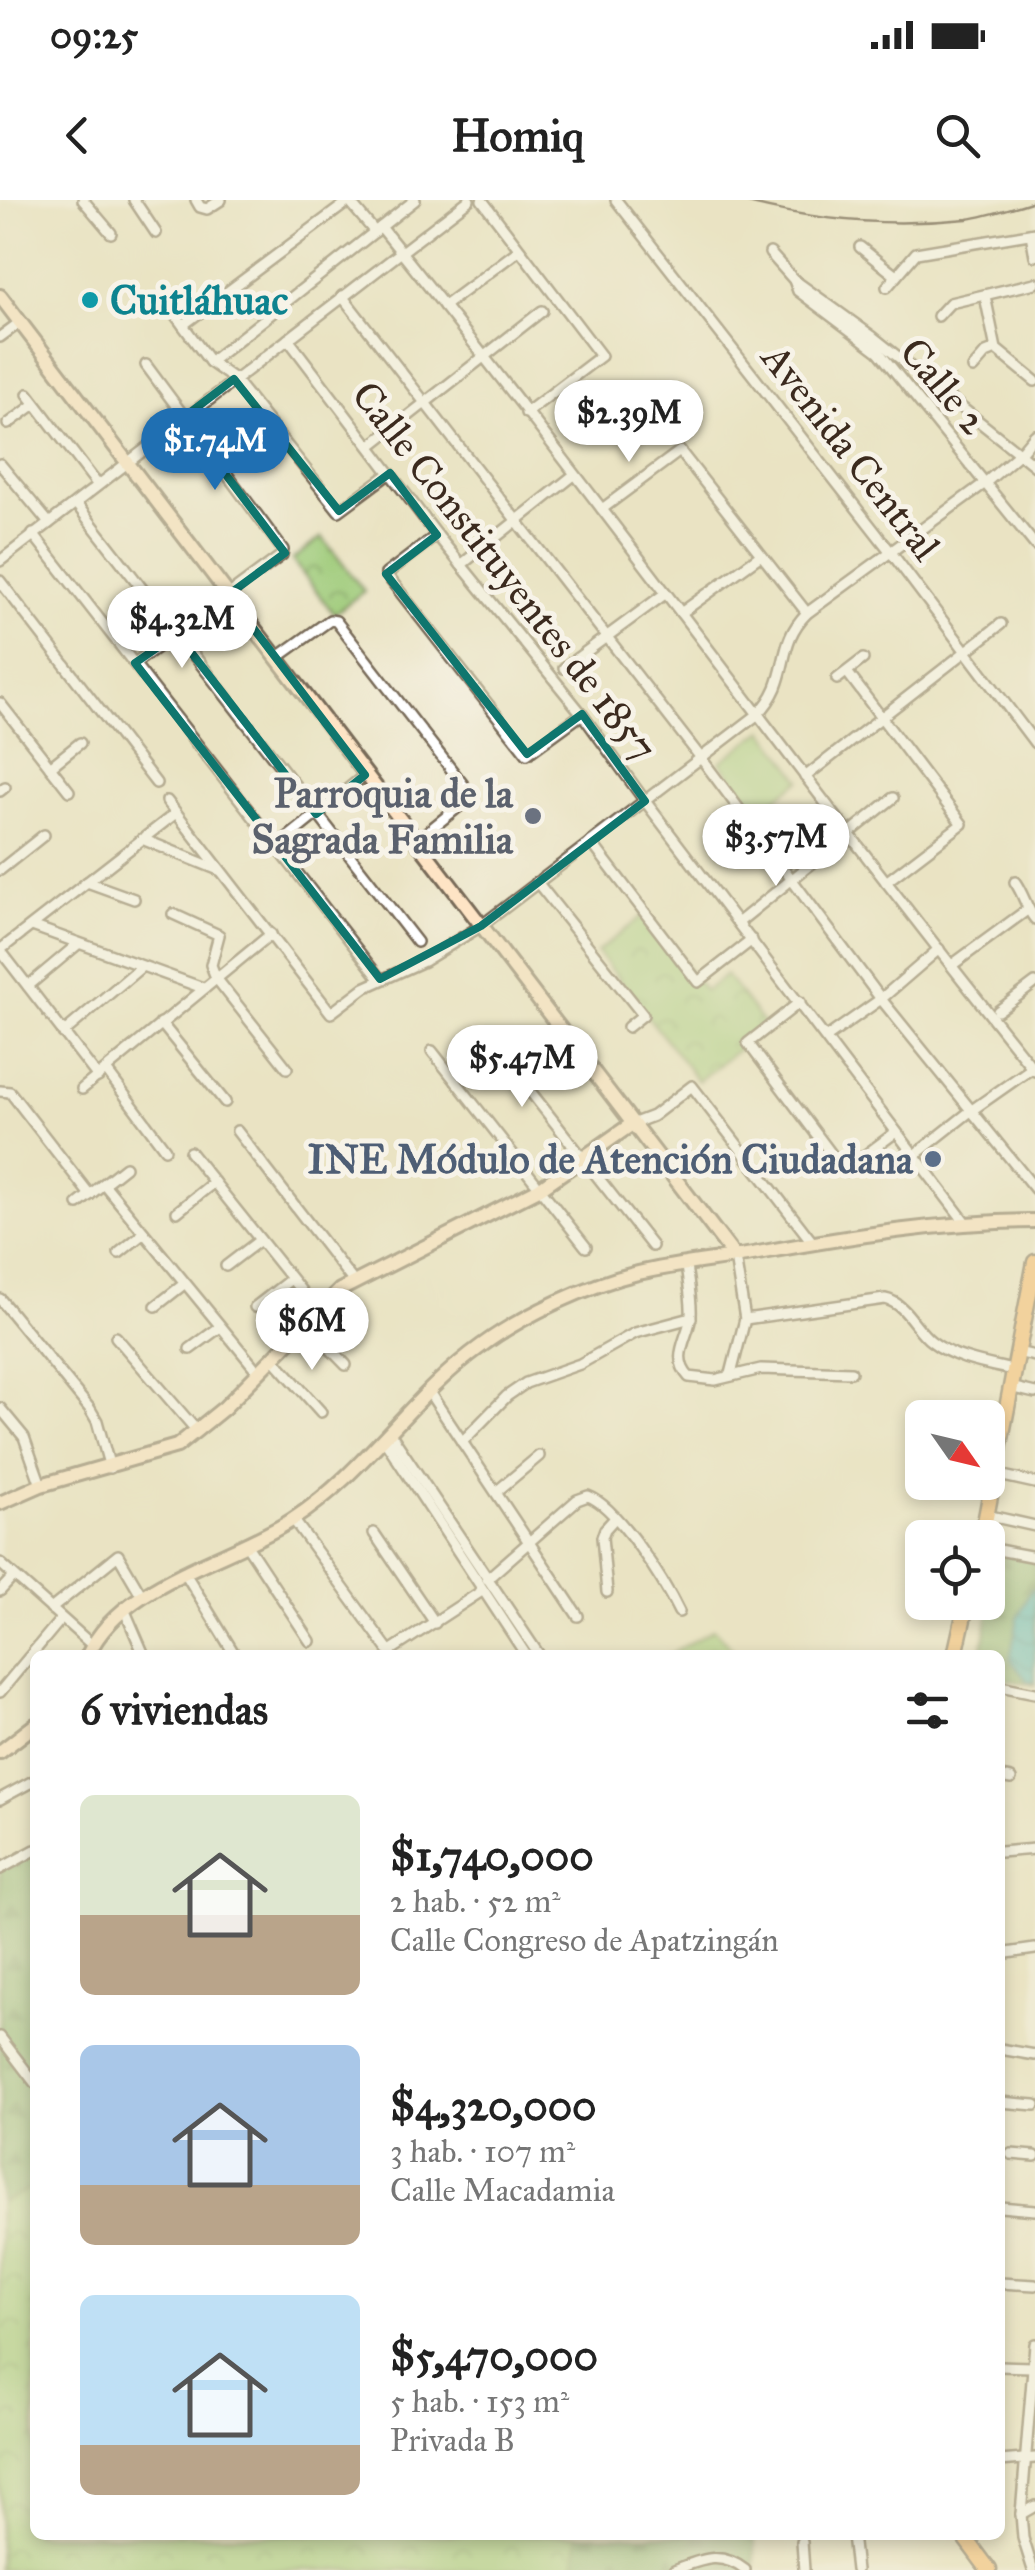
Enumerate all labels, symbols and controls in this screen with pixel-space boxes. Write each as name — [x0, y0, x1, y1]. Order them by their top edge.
text: 09:25 — [50, 12, 138, 58]
icon: back — [50, 108, 105, 163]
text: Homiq — [451, 108, 584, 163]
icon: search — [930, 108, 985, 163]
place label: Cuitláhuac — [110, 276, 288, 325]
marker: Cuitláhuac — [79, 289, 101, 311]
street label: Calle 2 — [890, 328, 999, 444]
street label: Avenida Central — [750, 332, 951, 570]
street label: Calle Constituyentes de 1857 — [342, 372, 668, 770]
pin: $2.39M — [548, 380, 710, 465]
text: $2.39M — [576, 393, 682, 432]
pin: $1.74M — [134, 408, 296, 493]
text: $1.74M — [163, 421, 267, 460]
pin: $4.32M — [101, 586, 263, 671]
text: $4.32M — [129, 599, 235, 638]
place label: Parroquia de la Sagrada Familia — [252, 769, 514, 864]
pin: $3.57M — [695, 804, 857, 889]
marker: Parroquia de la Sagrada Familia — [522, 805, 544, 827]
text: $3.57M — [724, 817, 828, 856]
pin: $5.47M — [441, 1025, 603, 1110]
text: $5.47M — [469, 1038, 575, 1077]
place label: INE Módulo de Atención Ciudadana — [308, 1135, 914, 1184]
marker: INE Módulo de Atención Ciudadana — [922, 1148, 944, 1170]
pin: $6M — [264, 1288, 360, 1373]
text: $6M — [278, 1301, 346, 1340]
north arrow — [905, 1400, 1005, 1500]
map controls — [905, 1400, 1005, 1620]
button: locate — [905, 1520, 1005, 1620]
icon: filters — [900, 1683, 955, 1738]
text: 6 viviendas — [80, 1684, 268, 1736]
text: $1,740,000 — [390, 1830, 594, 1882]
icon: home — [160, 1835, 280, 1955]
text: 2 hab. · 52 m² — [390, 1882, 561, 1921]
text: Calle Congreso de Apatzingán — [390, 1921, 779, 1960]
text: $4,320,000 — [390, 2080, 597, 2132]
icon: home — [160, 2085, 280, 2205]
text: 3 hab. · 107 m² — [390, 2132, 575, 2171]
text: Calle Macadamia — [390, 2171, 615, 2210]
text: $5,470,000 — [390, 2330, 598, 2382]
icon: home — [160, 2335, 280, 2455]
text: 5 hab. · 153 m² — [390, 2382, 569, 2421]
text: Privada B — [390, 2421, 515, 2460]

